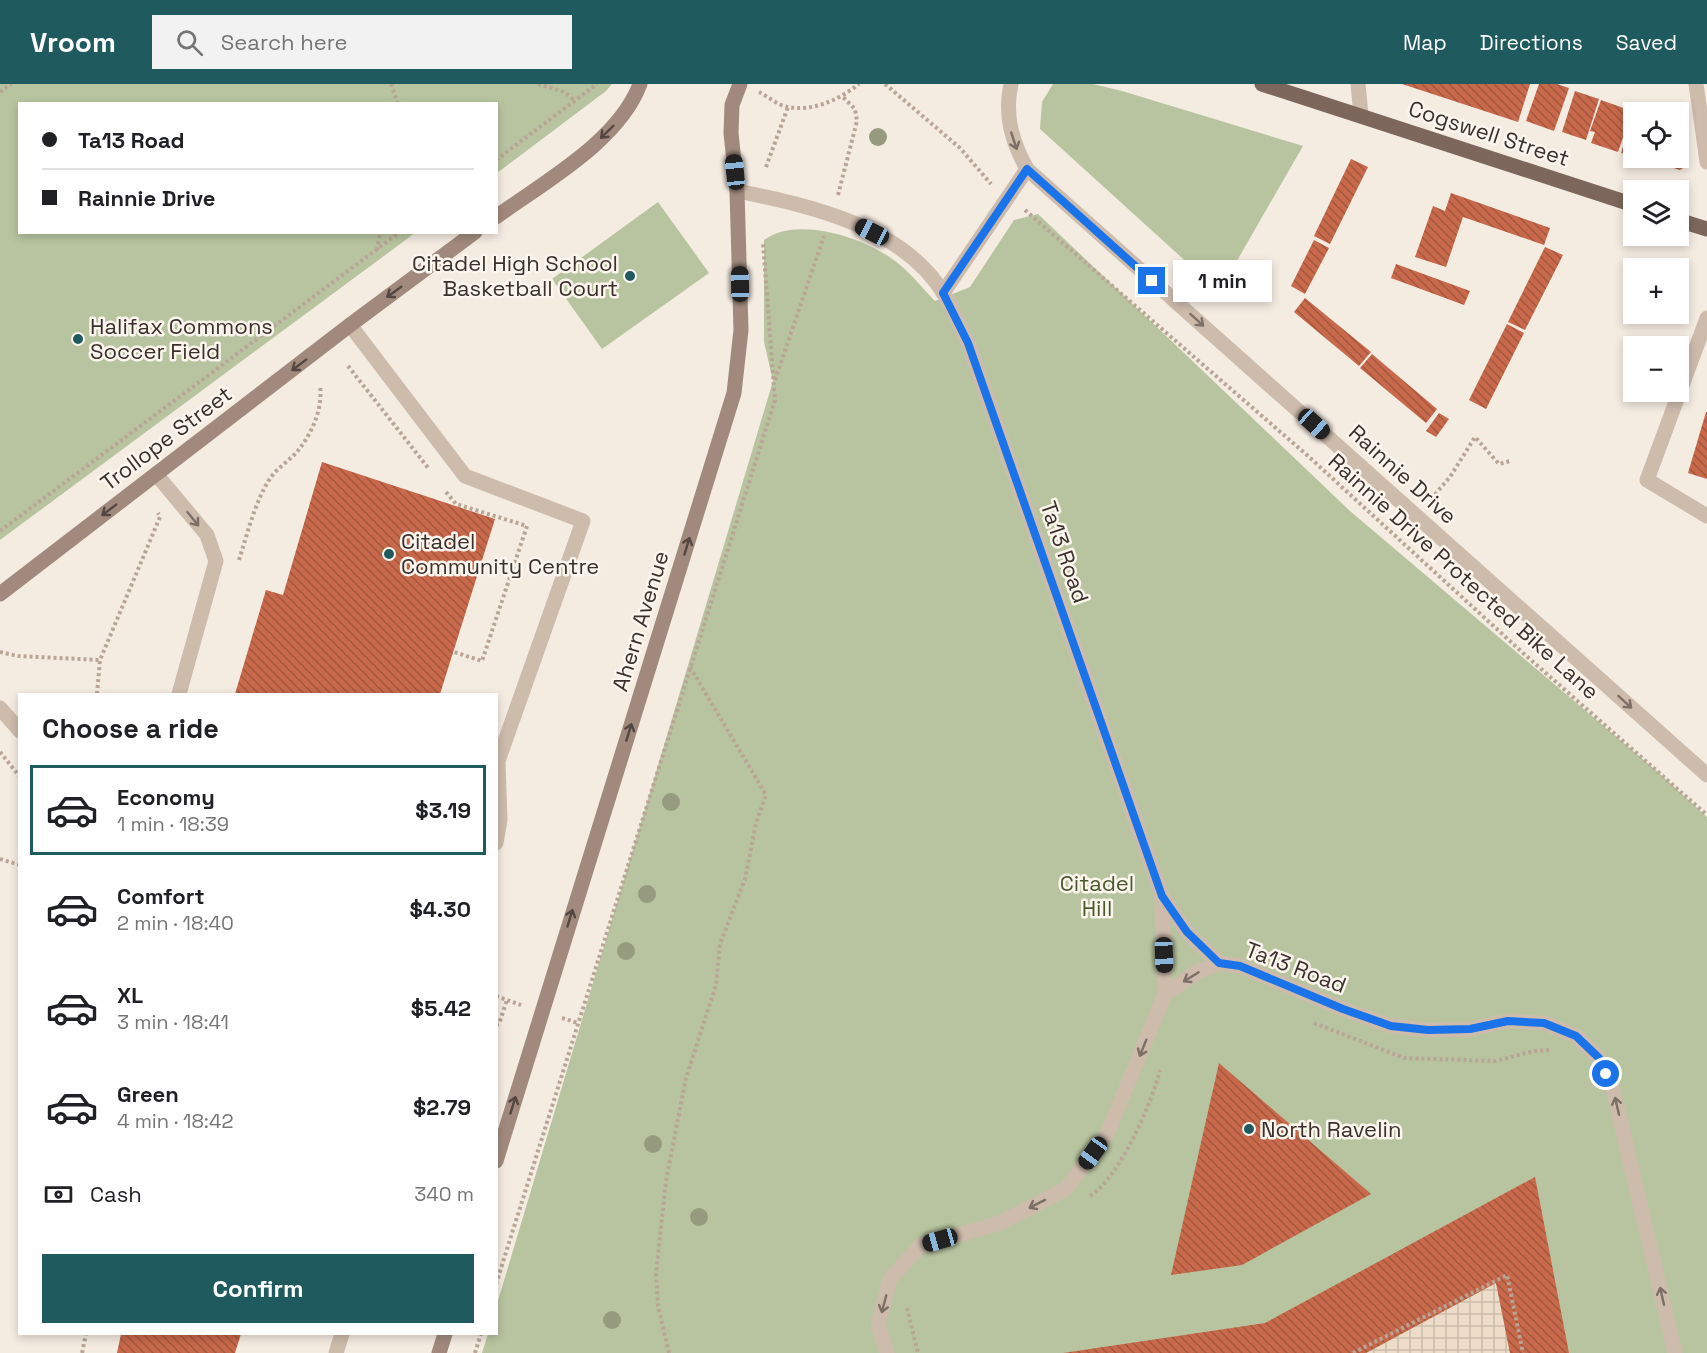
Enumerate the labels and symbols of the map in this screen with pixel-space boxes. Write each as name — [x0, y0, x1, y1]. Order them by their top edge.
street label: Cogswell Street — [1405, 94, 1573, 172]
one-way arrow — [600, 124, 615, 139]
one-way arrow — [1010, 132, 1021, 150]
car — [724, 153, 746, 191]
car — [852, 216, 892, 248]
place label: Citadel High School Basketball Court — [412, 249, 618, 302]
callout: 1 min — [1173, 260, 1272, 302]
car — [731, 266, 749, 302]
route end — [1138, 267, 1165, 294]
marker: Citadel High School Basketball Court — [623, 269, 637, 283]
one-way arrow — [387, 286, 403, 298]
place label: Halifax Commons Soccer Field — [90, 312, 273, 365]
one-way arrow — [1189, 313, 1204, 327]
marker: Halifax Commons Soccer Field — [71, 332, 85, 346]
one-way arrow — [291, 358, 307, 371]
street label: Trollope Street — [95, 380, 237, 496]
car — [1295, 405, 1333, 443]
street label: Rainnie Drive — [1343, 418, 1463, 530]
street label: Rainnie Drive Protected Bike Lane — [1323, 447, 1605, 705]
street label: Ta13 Road — [1035, 497, 1095, 607]
one-way arrow — [102, 503, 118, 516]
one-way arrow — [187, 511, 200, 527]
place label: Citadel Community Centre — [401, 527, 599, 580]
one-way arrow — [682, 537, 693, 556]
marker: Citadel Community Centre — [382, 547, 396, 561]
street label: Ahern Avenue — [605, 547, 675, 695]
one-way arrow — [1617, 695, 1632, 709]
one-way arrow — [624, 723, 635, 742]
park label: Citadel Hill — [1060, 869, 1134, 922]
one-way arrow — [566, 909, 577, 928]
street label: Ta13 Road — [1242, 935, 1350, 999]
car — [1154, 937, 1174, 973]
one-way arrow — [1183, 971, 1200, 983]
one-way arrow — [1137, 1038, 1148, 1057]
route start — [1592, 1060, 1619, 1087]
one-way arrow — [508, 1095, 519, 1114]
one-way arrow — [1611, 1097, 1623, 1116]
place label: North Ravelin — [1261, 1115, 1401, 1143]
marker: North Ravelin — [1242, 1122, 1256, 1136]
car — [1075, 1133, 1111, 1173]
one-way arrow — [1028, 1199, 1046, 1211]
car — [920, 1226, 960, 1254]
one-way arrow — [1655, 1287, 1667, 1306]
one-way arrow — [877, 1294, 889, 1313]

